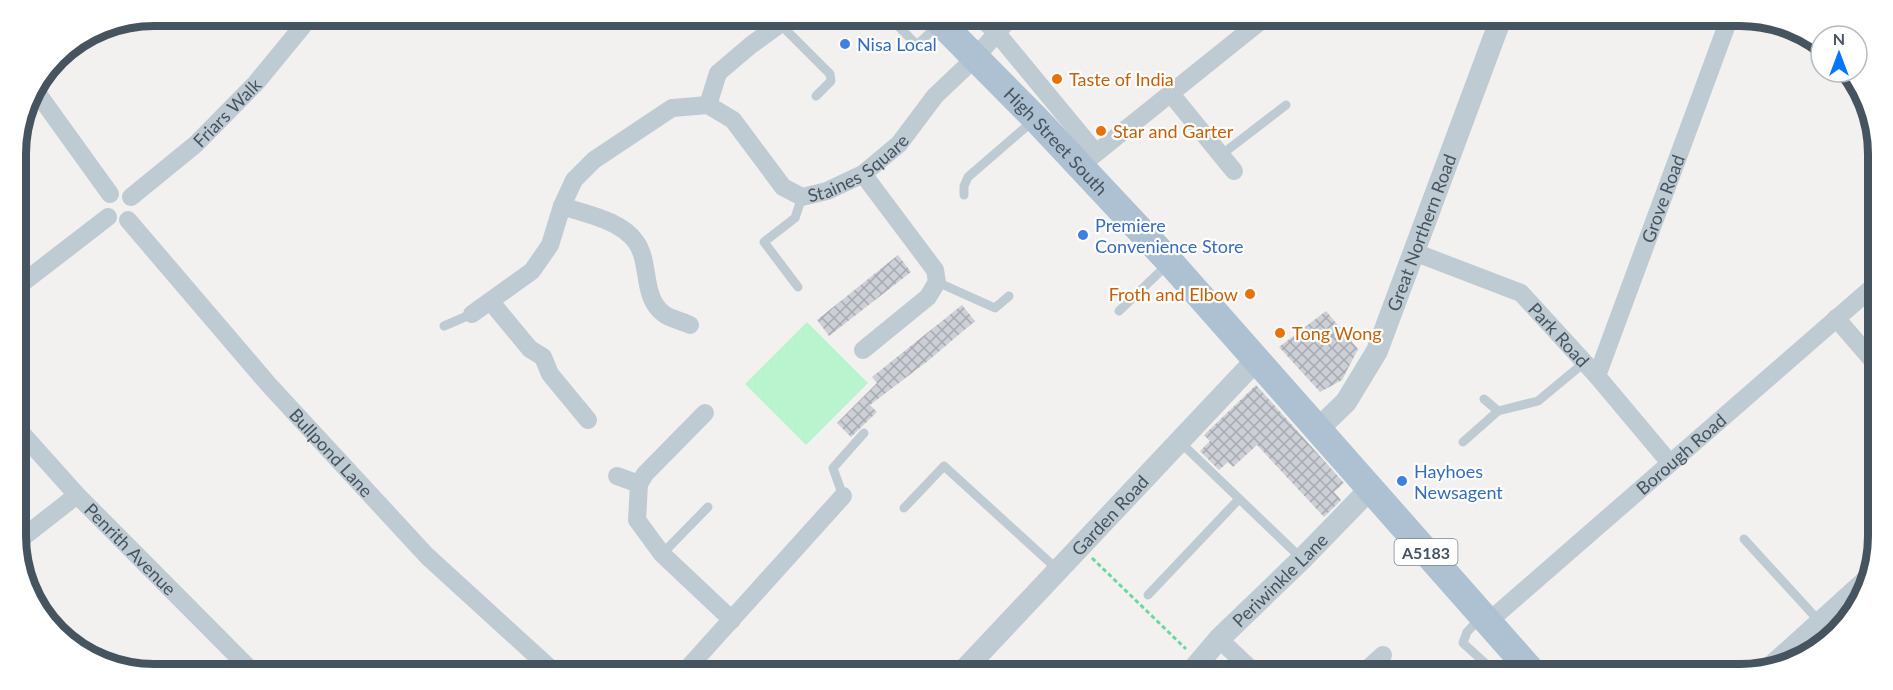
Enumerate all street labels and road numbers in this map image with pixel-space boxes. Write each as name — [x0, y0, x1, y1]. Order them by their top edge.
street label: Friars Walk — [188, 73, 266, 152]
street label: High Street South — [1000, 83, 1112, 200]
street label: Staines Square — [805, 130, 913, 206]
street label: Great Northern Road — [1382, 151, 1460, 314]
street label: Grove Road — [1636, 152, 1689, 246]
street label: Park Road — [1524, 298, 1594, 371]
street label: Bullpond Lane — [285, 404, 378, 501]
street label: Borough Road — [1632, 409, 1731, 499]
street label: Garden Road — [1067, 470, 1153, 560]
street label: Penrith Avenue — [80, 498, 181, 600]
street label: Periwinkle Lane — [1228, 529, 1332, 631]
road number: A5183 — [1394, 539, 1458, 565]

